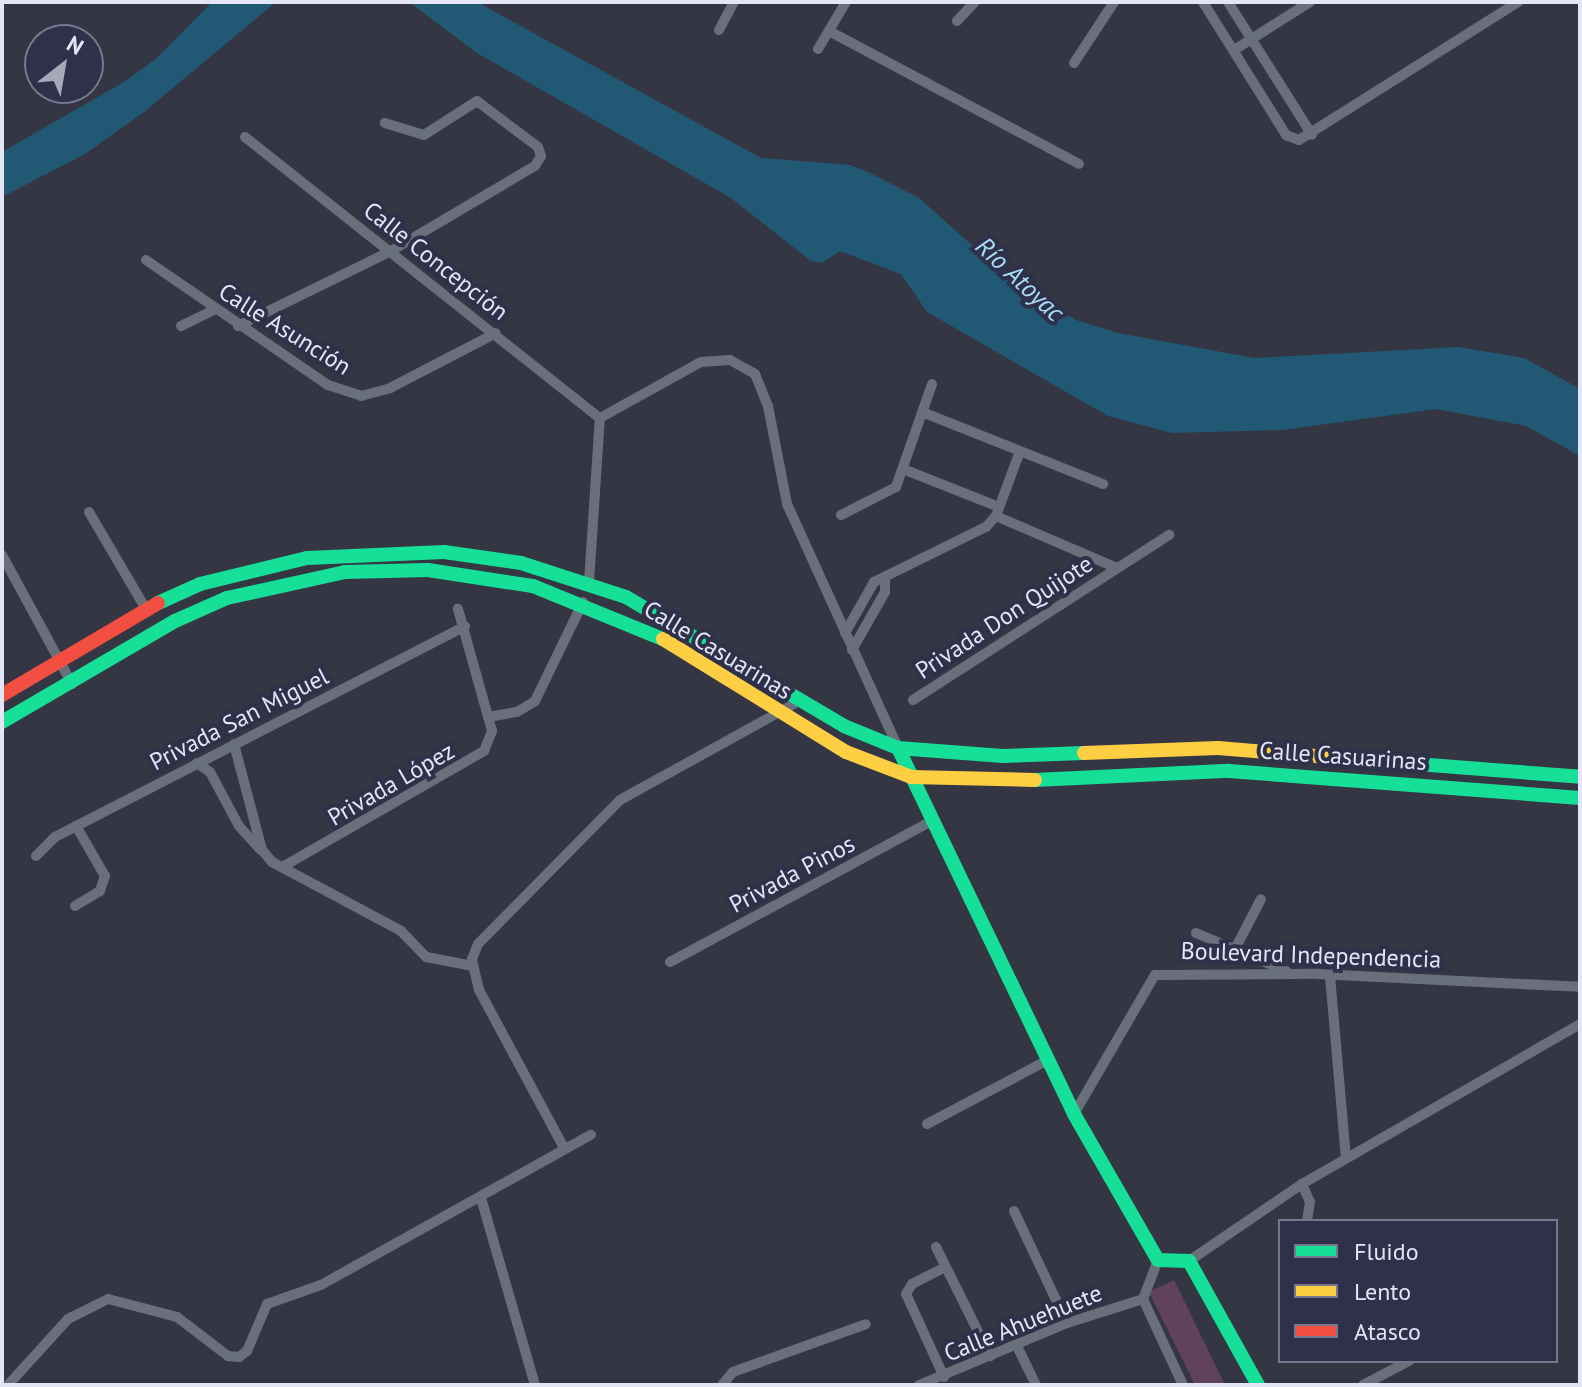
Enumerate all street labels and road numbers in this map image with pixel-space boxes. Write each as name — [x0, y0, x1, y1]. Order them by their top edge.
street label: Calle Concepción — [358, 196, 514, 326]
street label: Calle Asunción — [213, 277, 357, 381]
street label: Privada Don Quijote — [910, 549, 1098, 685]
street label: Calle Casuarinas — [639, 594, 797, 706]
street label: Privada San Miguel — [145, 662, 333, 776]
street label: Privada López — [323, 736, 459, 832]
street label: Calle Casuarinas — [1258, 736, 1428, 776]
street label: Privada Pinos — [724, 829, 860, 919]
street label: Boulevard Independencia — [1180, 936, 1442, 974]
street label: Calle Ahuehuete — [940, 1278, 1106, 1368]

